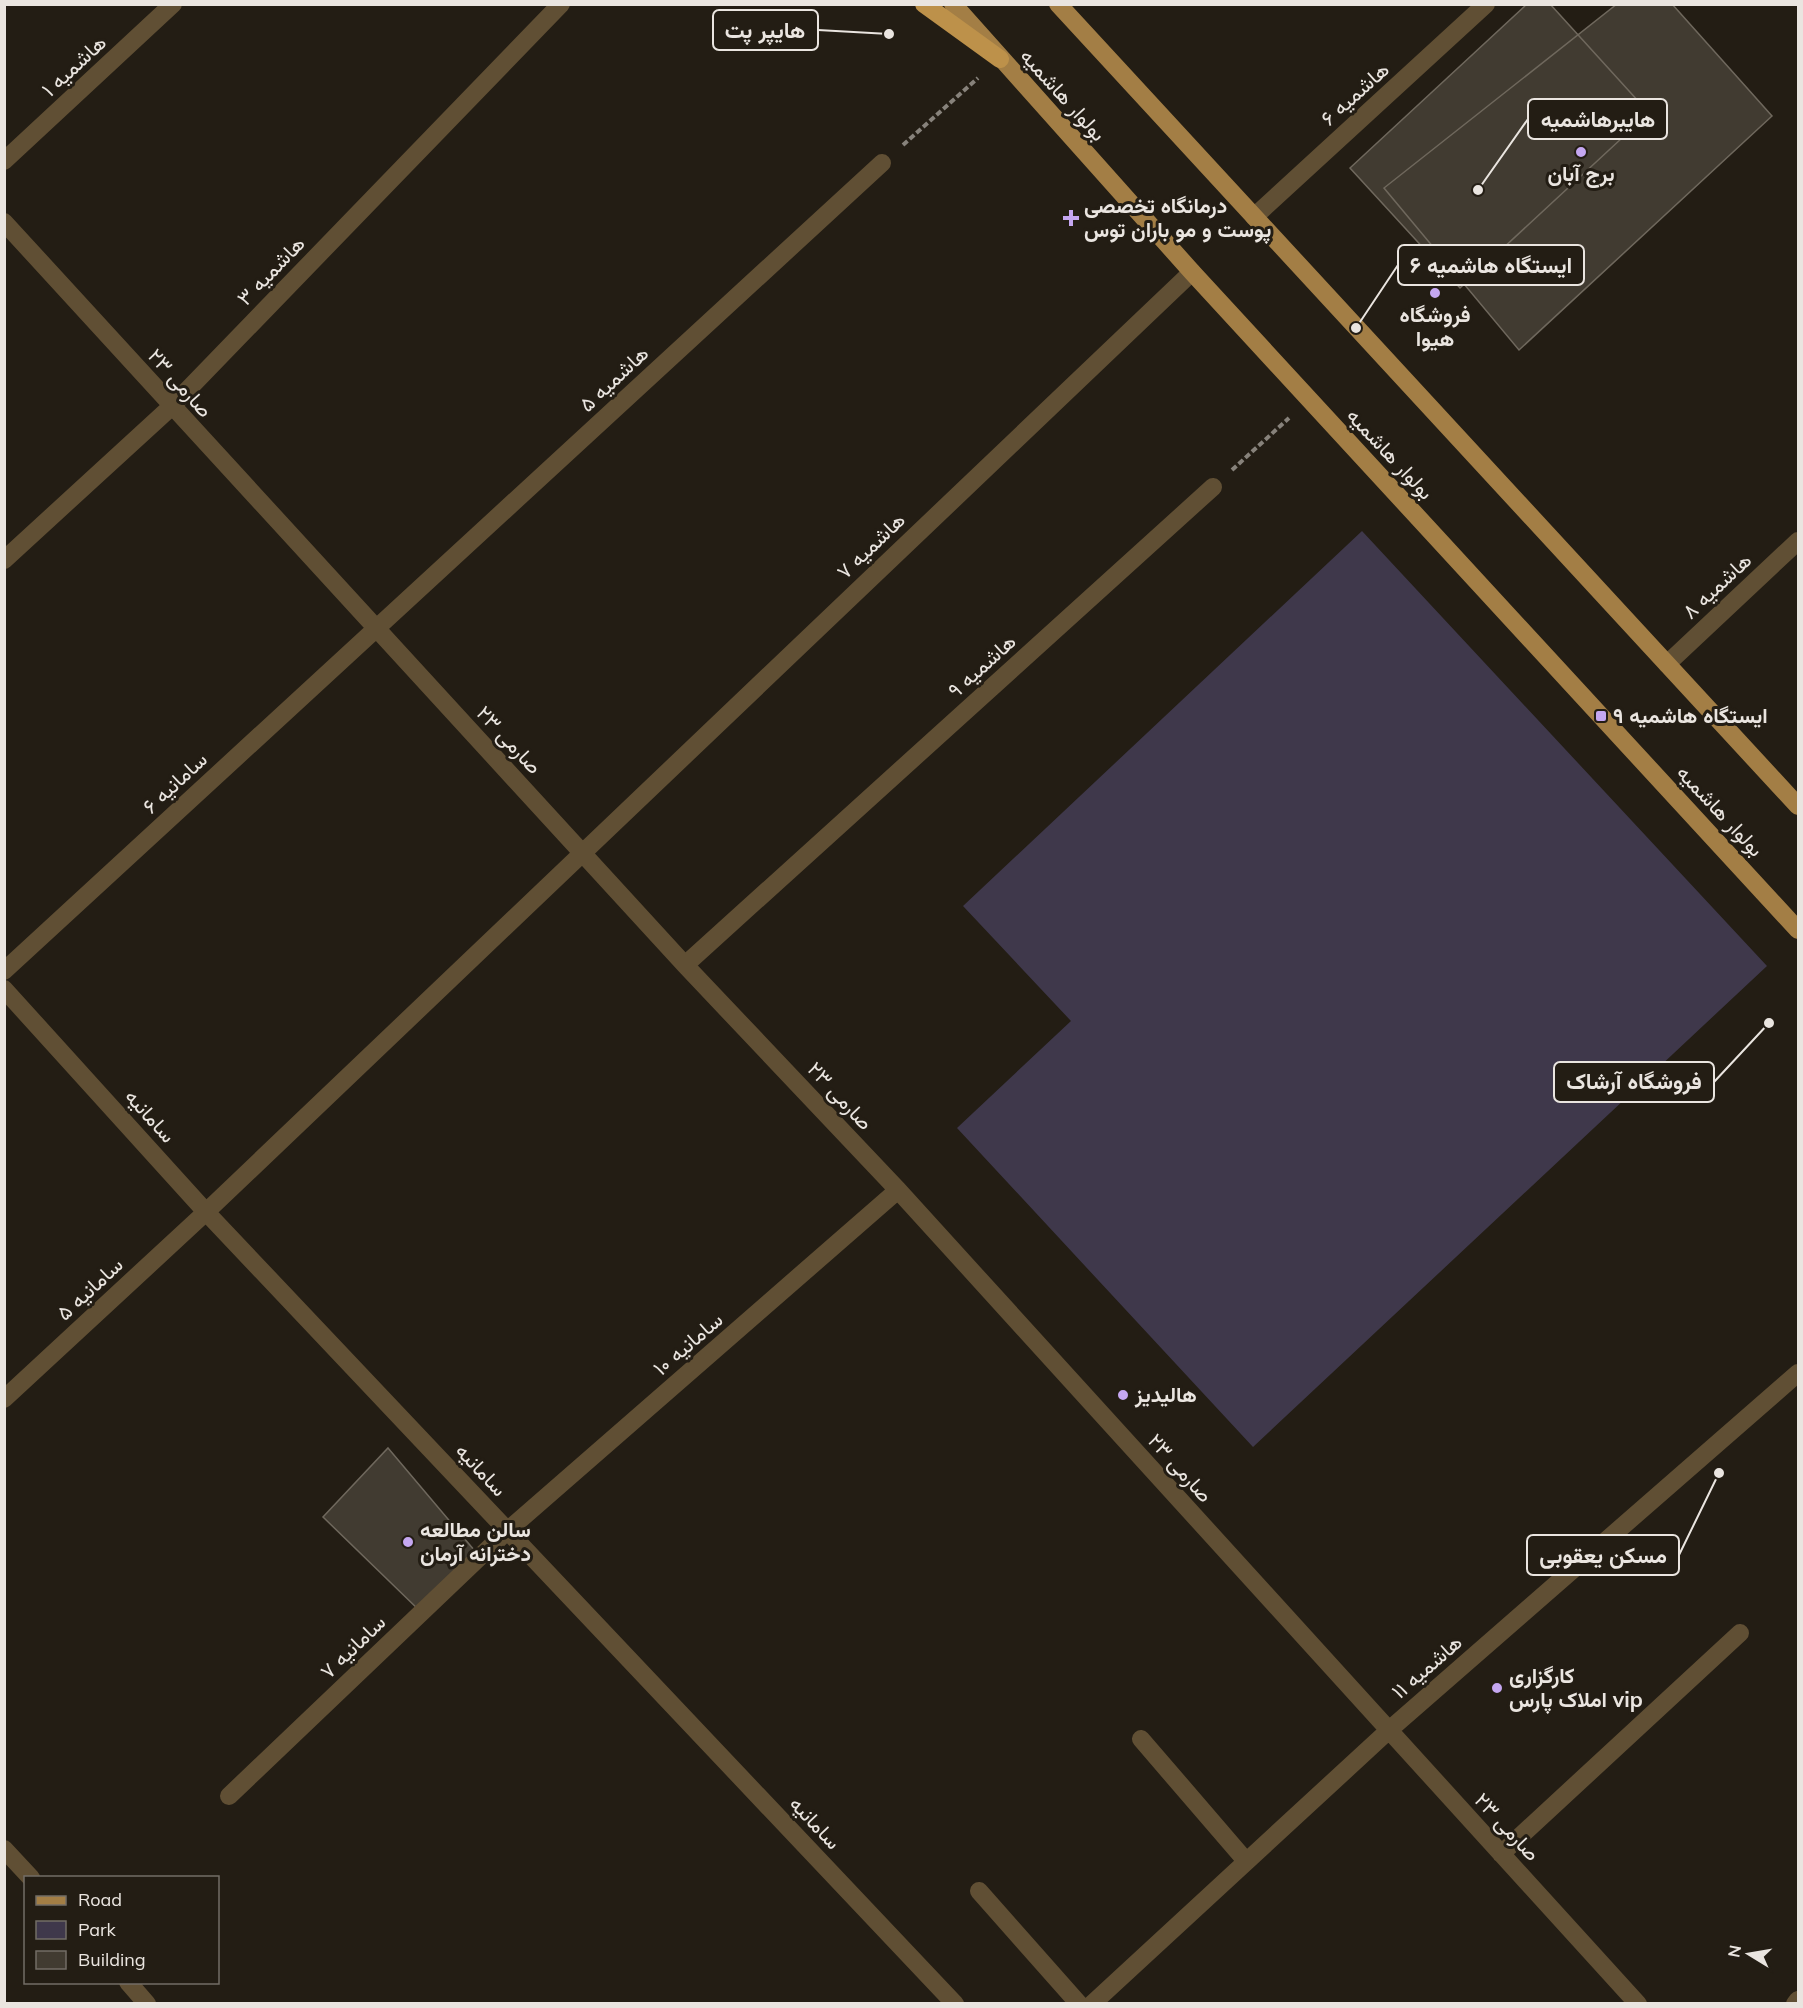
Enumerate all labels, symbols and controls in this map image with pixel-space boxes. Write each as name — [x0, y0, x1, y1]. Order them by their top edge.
callout: هایپر پت — [713, 10, 818, 50]
text: هایپر پت — [725, 16, 805, 46]
street label: هاشمیه ۱ — [36, 29, 111, 102]
street label: بولوار هاشمیه — [1015, 43, 1112, 147]
street label: هاشمیه ۶ — [1315, 56, 1394, 131]
callout: هایبرهاشمیه — [1528, 99, 1667, 139]
text: هایبرهاشمیه — [1541, 105, 1655, 133]
marker: برج آبان — [1574, 145, 1588, 159]
place label: برج آبان — [1547, 160, 1615, 188]
place label: درمانگاه تخصصی پوست و مو باران توس — [1084, 192, 1271, 244]
marker: درمانگاه تخصصی پوست و مو باران توس — [1062, 209, 1080, 227]
street label: هاشمیه ۳ — [231, 230, 310, 310]
callout: ایستگاه هاشمیه ۶ — [1398, 245, 1584, 285]
text: ایستگاه هاشمیه ۶ — [1410, 251, 1572, 279]
marker: فروشگاه هیوا — [1428, 286, 1442, 300]
place label: فروشگاه هیوا — [1399, 301, 1471, 352]
street label: هاشمیه ۵ — [573, 340, 653, 417]
street label: صارمی ۲۳ — [142, 342, 219, 423]
street label: بولوار هاشمیه — [1341, 402, 1440, 505]
street label: هاشمیه ۷ — [831, 506, 910, 584]
street label: هاشمیه ۸ — [1676, 547, 1756, 624]
street label: هاشمیه ۹ — [942, 628, 1021, 703]
street label: صارمی ۲۳ — [471, 700, 548, 780]
place label: ایستگاه هاشمیه ۹ — [1613, 702, 1768, 728]
marker: ایستگاه هاشمیه ۹ — [1594, 709, 1608, 723]
street label: سامانیه ۶ — [137, 746, 212, 819]
street label: بولوار هاشمیه — [1671, 759, 1770, 862]
street label: صارمی ۲۳ — [802, 1056, 879, 1136]
callout: فروشگاه آرشاک — [1554, 1062, 1714, 1102]
text: فروشگاه آرشاک — [1566, 1067, 1702, 1095]
street label: سامانیه — [120, 1083, 182, 1148]
street label: سامانیه ۵ — [51, 1251, 128, 1325]
street label: سامانیه ۱۰ — [647, 1306, 727, 1380]
place label: هالیدیز — [1134, 1381, 1197, 1408]
marker: هالیدیز — [1116, 1388, 1130, 1402]
street label: صارمی ۲۳ — [1142, 1427, 1219, 1508]
street label: سامانیه — [451, 1437, 513, 1501]
place label: سالن مطالعه دخترانه آرمان — [420, 1516, 531, 1567]
marker: سالن مطالعه دخترانه آرمان — [401, 1535, 415, 1549]
callout: مسکن یعقوبی — [1527, 1535, 1679, 1575]
text: مسکن یعقوبی — [1539, 1541, 1667, 1569]
street label: سامانیه ۷ — [314, 1609, 391, 1684]
street label: هاشمیه ۱۱ — [1386, 1629, 1467, 1704]
place label: کارگزاری املاک پارس vip — [1509, 1662, 1643, 1714]
marker: کارگزاری املاک پارس vip — [1490, 1681, 1504, 1695]
street label: صارمی ۲۳ — [1469, 1787, 1546, 1867]
street label: سامانیه — [785, 1790, 847, 1854]
legend — [24, 1876, 219, 1984]
text: Road — [78, 1888, 122, 1911]
text: Park — [78, 1918, 117, 1941]
north arrow — [1719, 1924, 1779, 1984]
text: N — [1723, 1943, 1745, 1959]
text: Building — [78, 1948, 146, 1971]

